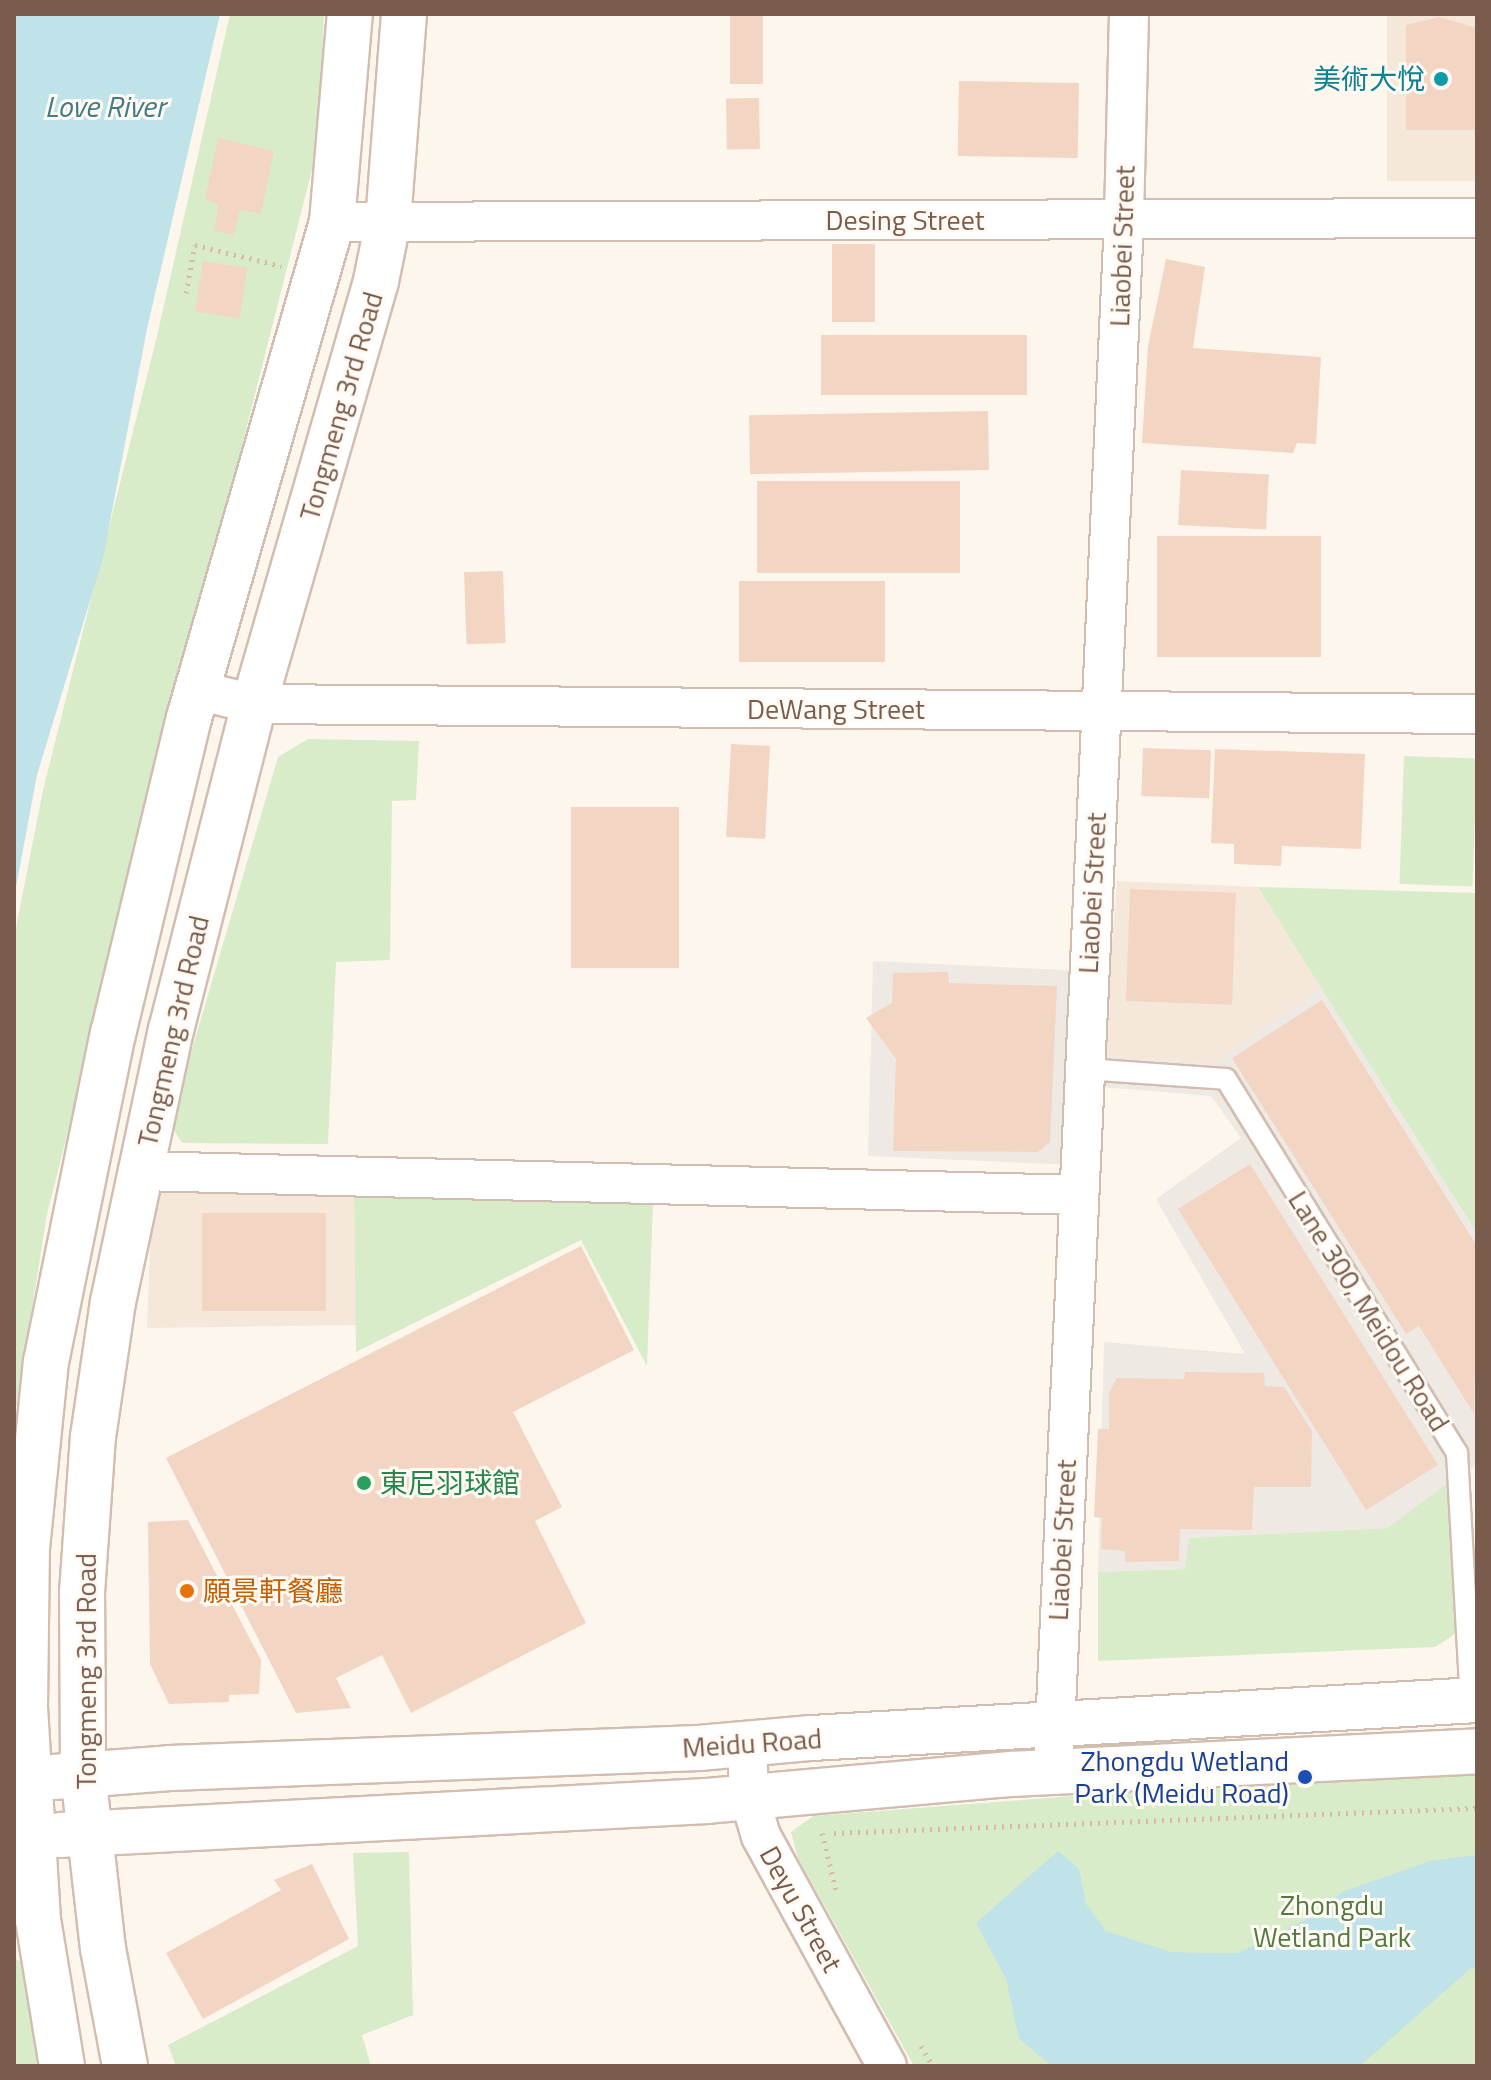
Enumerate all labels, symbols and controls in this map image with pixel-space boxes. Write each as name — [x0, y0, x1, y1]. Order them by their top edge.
place label: 美術大悅 — [1313, 62, 1425, 96]
marker: 美術大悅 — [1432, 70, 1450, 88]
water label: Love River — [45, 88, 165, 124]
street label: Liaobei Street — [1102, 165, 1142, 327]
street label: Desing Street — [825, 203, 985, 237]
street label: Tongmeng 3rd Road — [292, 288, 390, 524]
street label: DeWang Street — [747, 692, 925, 726]
street label: Liaobei Street — [1071, 811, 1113, 975]
street label: Tongmeng 3rd Road — [130, 912, 216, 1150]
street label: Lane 300, Meidou Road — [1281, 1185, 1457, 1437]
street label: Liaobei Street — [1041, 1458, 1083, 1622]
place label: 東尼羽球館 — [380, 1466, 520, 1500]
marker: 東尼羽球館 — [355, 1474, 373, 1492]
street label: Tongmeng 3rd Road — [69, 1553, 103, 1789]
place label: 願景軒餐廳 — [203, 1574, 343, 1608]
marker: 願景軒餐廳 — [178, 1582, 196, 1600]
street label: Meidu Road — [681, 1721, 823, 1765]
place label: Zhongdu Wetland Park (Meidu Road) — [1074, 1744, 1289, 1810]
marker: Zhongdu Wetland Park (Meidu Road) — [1296, 1768, 1314, 1786]
street label: Deyu Street — [753, 1840, 849, 1978]
park label: Zhongdu Wetland Park — [1253, 1888, 1411, 1954]

